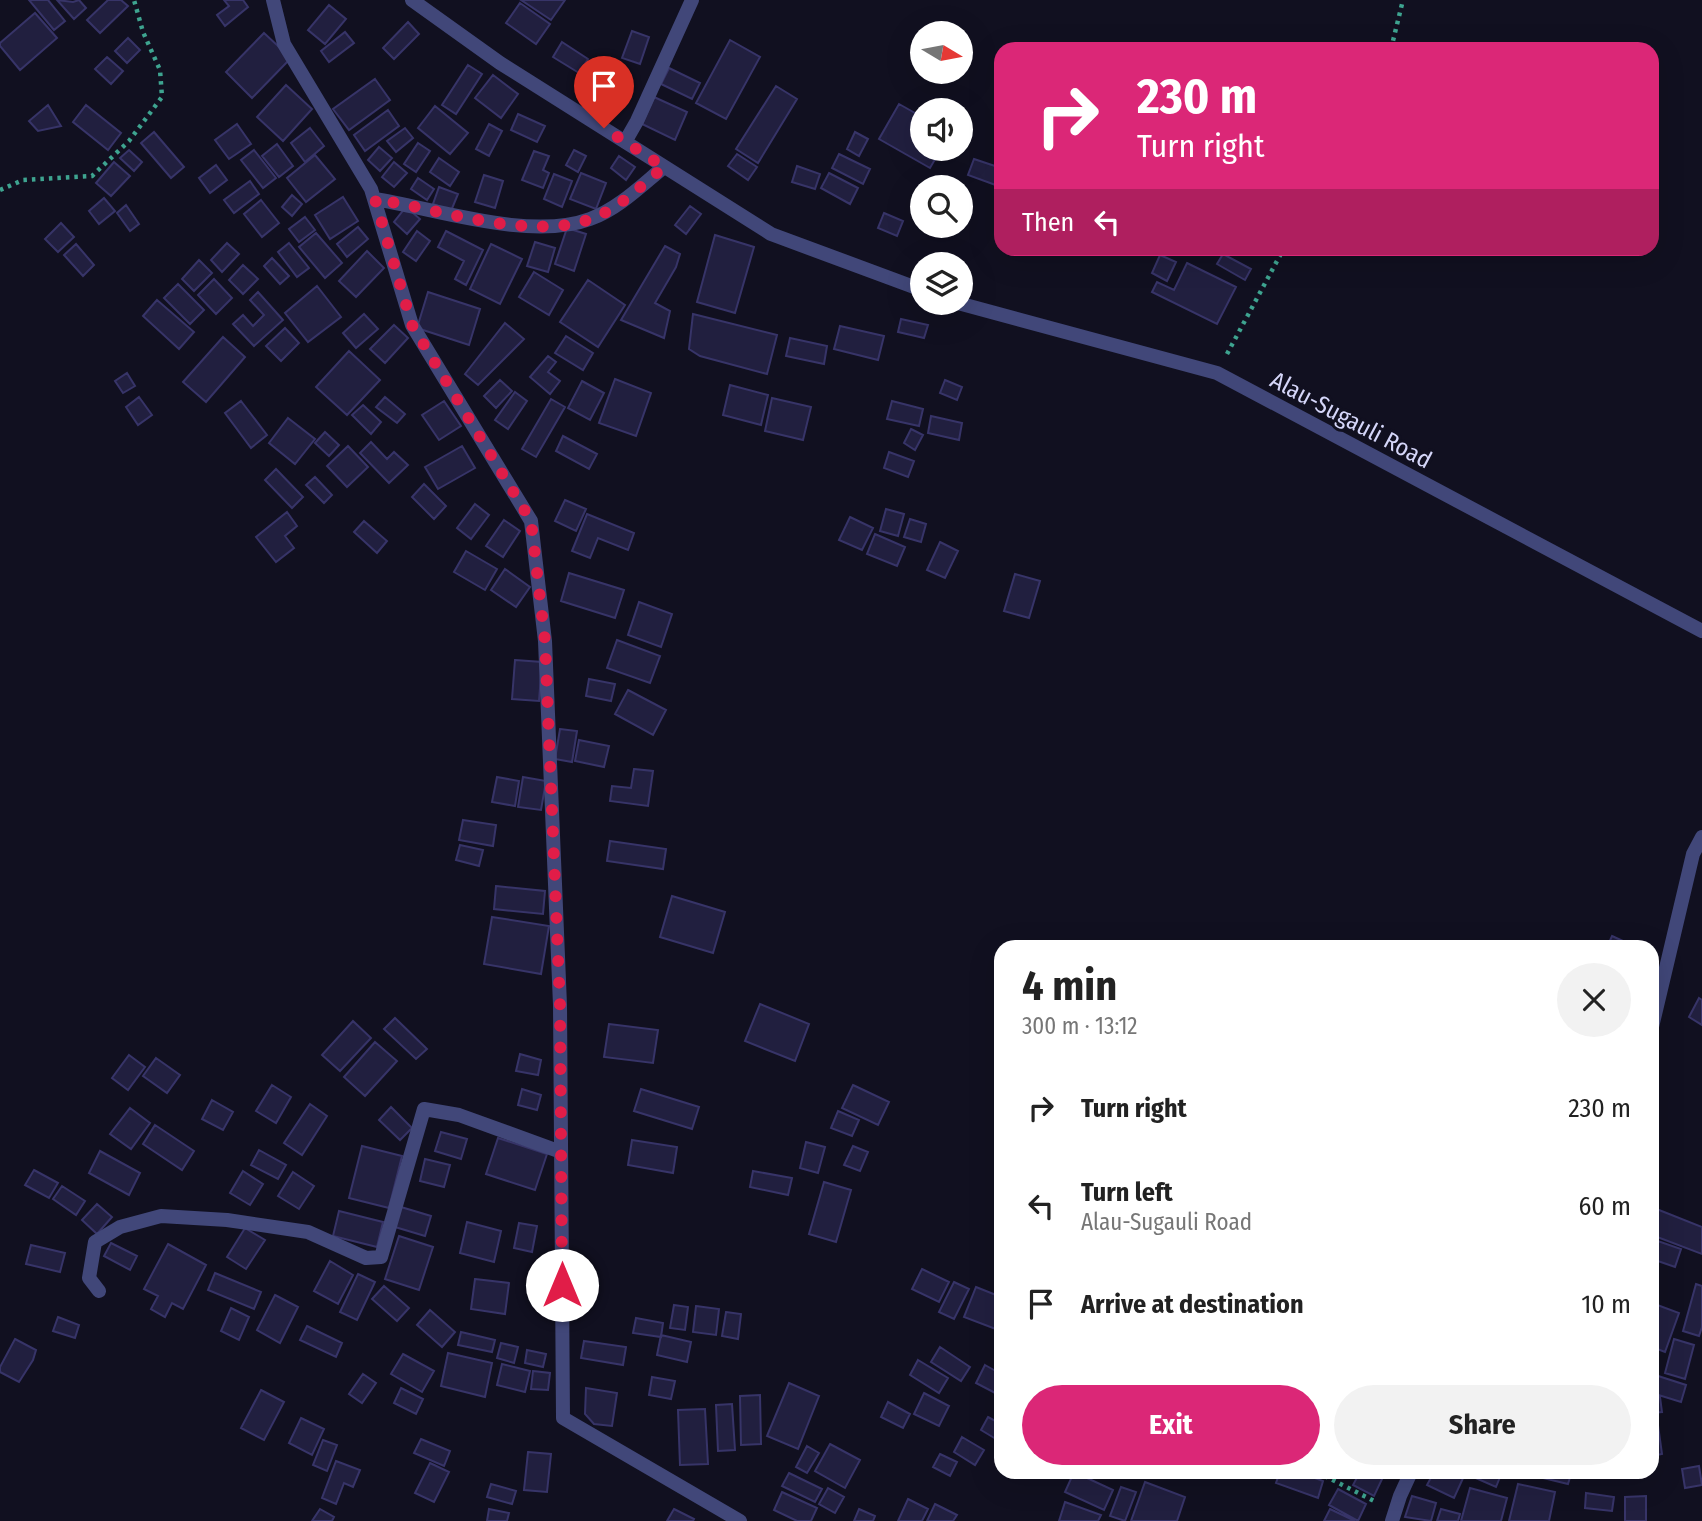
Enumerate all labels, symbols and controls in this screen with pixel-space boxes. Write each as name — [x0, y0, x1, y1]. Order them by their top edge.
north arrow — [910, 21, 973, 84]
map controls — [910, 21, 973, 315]
pin — [574, 56, 634, 128]
icon: arrive — [585, 67, 623, 105]
text: 230 m — [1137, 67, 1257, 126]
icon: right — [1022, 70, 1113, 161]
button: sound — [910, 98, 973, 161]
text: Turn right — [1137, 127, 1264, 165]
button: search — [910, 175, 973, 238]
icon: left — [1088, 203, 1126, 241]
text: Then — [1022, 207, 1074, 238]
button: layers — [910, 252, 973, 315]
street label: Alau-Sugauli Road — [1266, 366, 1436, 474]
text: 4 min — [1022, 961, 1117, 1011]
button: close — [1557, 963, 1631, 1037]
text: 300 m · 13:12 — [1022, 1012, 1138, 1040]
icon: right — [1022, 1089, 1060, 1127]
text: Turn right — [1081, 1093, 1187, 1124]
text: 230 m — [1568, 1093, 1631, 1124]
text: Turn left — [1081, 1177, 1173, 1208]
icon: left — [1022, 1187, 1060, 1225]
text: 60 m — [1578, 1191, 1631, 1222]
text: Alau-Sugauli Road — [1081, 1208, 1252, 1236]
position arrow — [525, 1248, 599, 1322]
icon: arrive — [1022, 1285, 1060, 1323]
text: Arrive at destination — [1081, 1289, 1304, 1320]
text: 10 m — [1581, 1289, 1631, 1320]
button: Exit — [1022, 1385, 1320, 1465]
button: Share — [1334, 1385, 1631, 1465]

